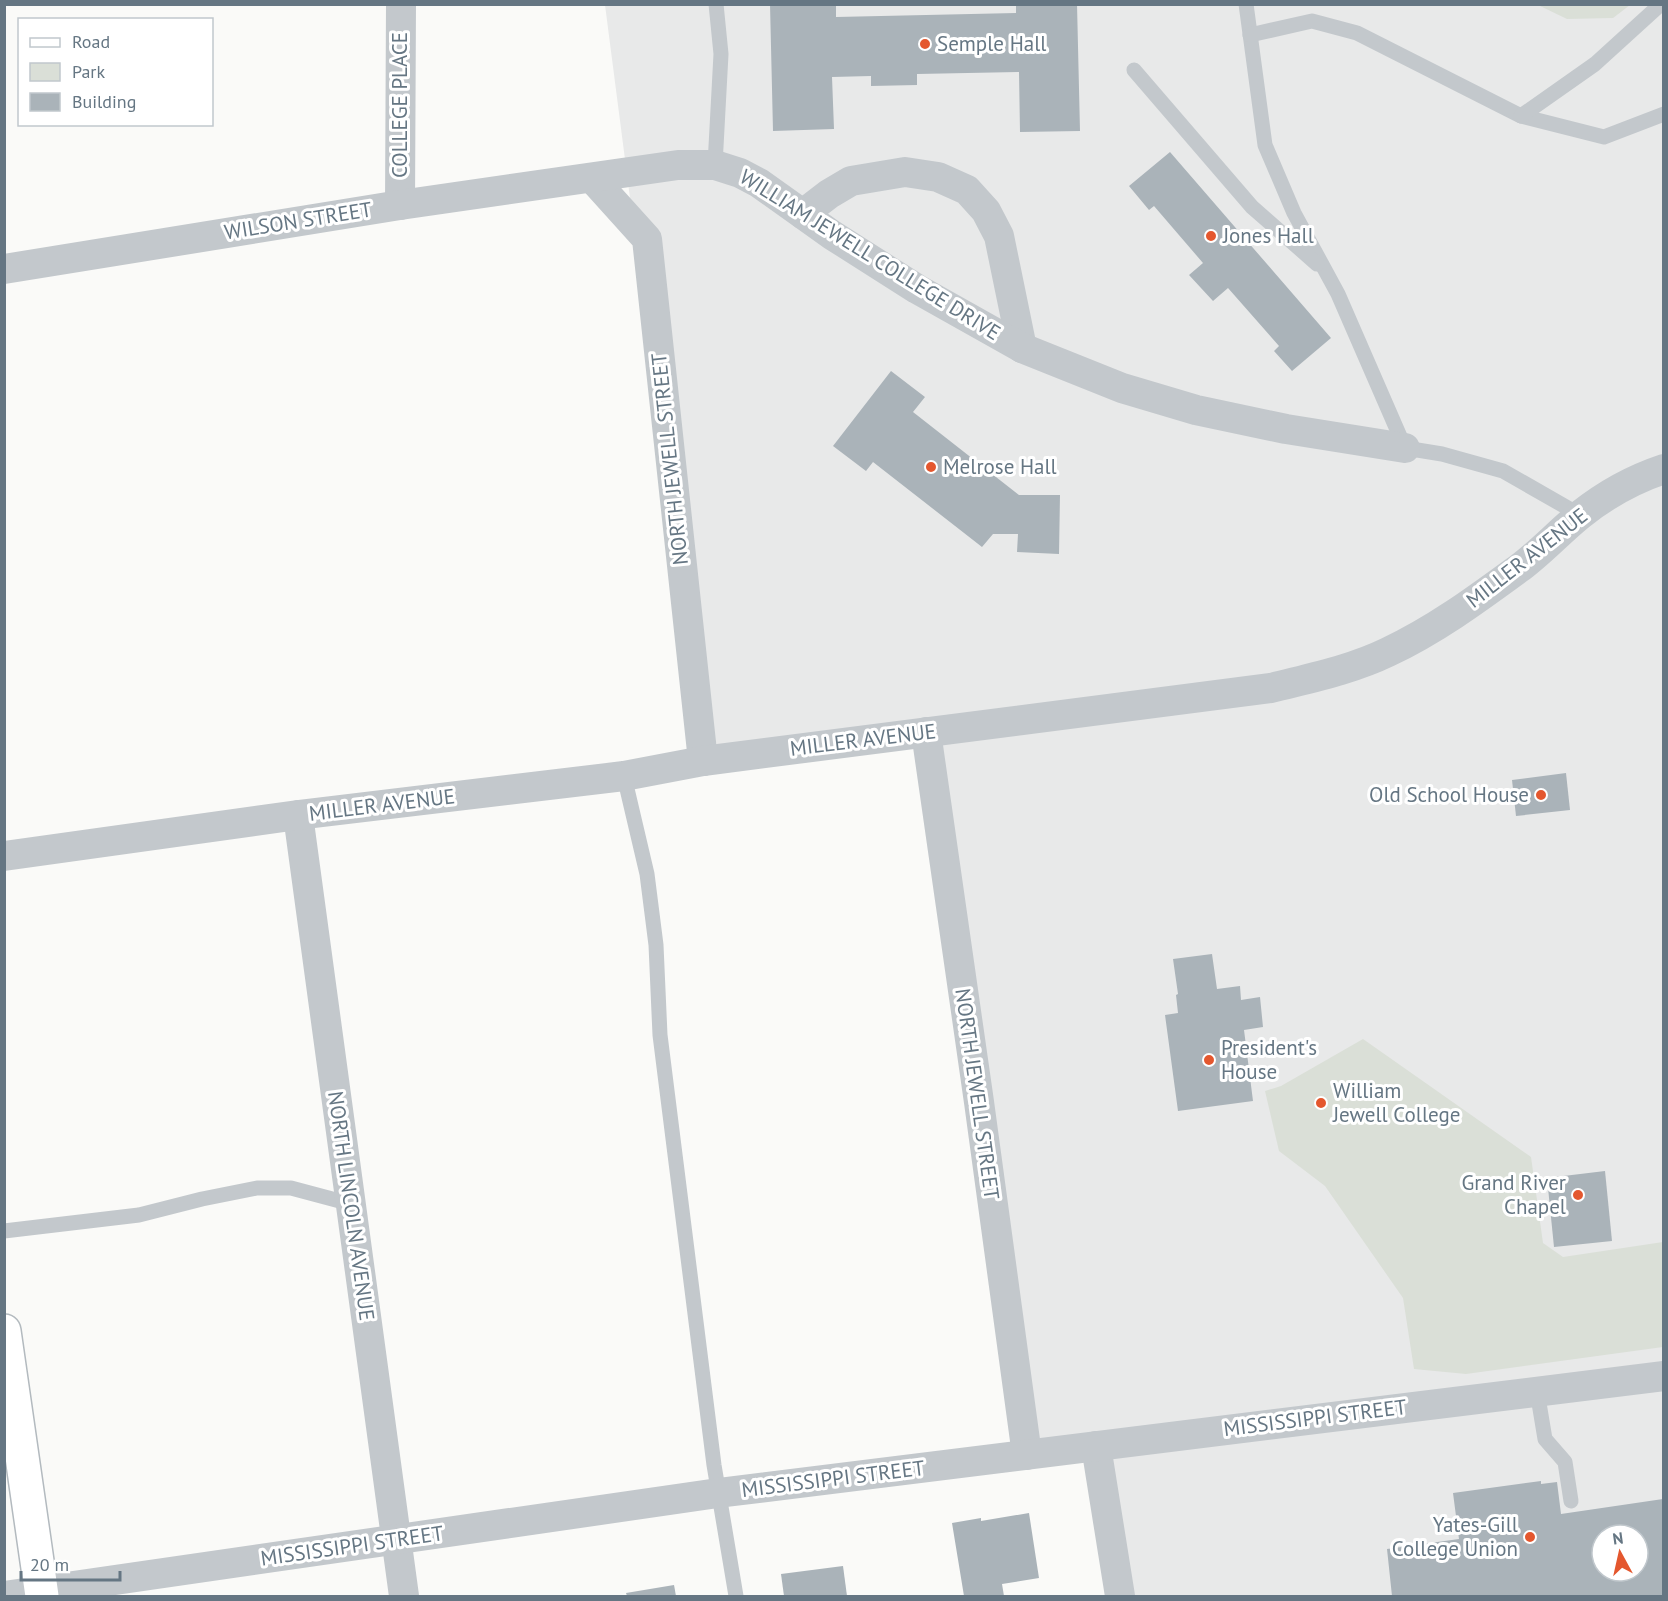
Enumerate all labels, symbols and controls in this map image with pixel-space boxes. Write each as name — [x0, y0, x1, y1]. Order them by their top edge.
legend — [18, 18, 213, 126]
text: Road — [72, 30, 110, 53]
place label: Semple Hall — [937, 30, 1046, 57]
street label: COLLEGE PLACE — [386, 32, 413, 178]
marker: Semple Hall — [918, 37, 932, 51]
text: Park — [72, 60, 105, 83]
text: Building — [72, 90, 136, 113]
street label: WILLIAM JEWELL COLLEGE DRIVE — [735, 163, 1006, 346]
street label: WILSON STREET — [222, 195, 374, 246]
place label: Jones Hall — [1222, 222, 1314, 249]
marker: Jones Hall — [1204, 229, 1218, 243]
street label: NORTH JEWELL STREET — [645, 351, 694, 566]
place label: Melrose Hall — [943, 453, 1057, 480]
marker: Melrose Hall — [924, 460, 938, 474]
street label: MILLER AVENUE — [1461, 502, 1593, 613]
street label: MILLER AVENUE — [788, 717, 937, 762]
place label: Old School House — [1369, 781, 1529, 808]
street label: MILLER AVENUE — [307, 782, 456, 827]
marker: Old School House — [1534, 788, 1548, 802]
street label: NORTH JEWELL STREET — [949, 987, 1006, 1202]
place label: President's House — [1221, 1034, 1317, 1085]
marker: President's House — [1202, 1053, 1216, 1067]
place label: William Jewell College — [1332, 1077, 1460, 1128]
street label: NORTH LINCOLN AVENUE — [322, 1089, 381, 1322]
marker: William Jewell College — [1314, 1096, 1328, 1110]
place label: Grand River Chapel — [1461, 1169, 1566, 1220]
marker: Grand River Chapel — [1571, 1188, 1585, 1202]
street label: MISSISSIPPI STREET — [1222, 1393, 1408, 1442]
street label: MISSISSIPPI STREET — [740, 1454, 926, 1503]
place label: Yates-Gill College Union — [1392, 1511, 1518, 1562]
street label: MISSISSIPPI STREET — [259, 1519, 445, 1572]
north arrow — [1590, 1523, 1650, 1583]
text: N — [1611, 1528, 1625, 1549]
marker: Yates-Gill College Union — [1523, 1530, 1537, 1544]
scale bar — [21, 1544, 120, 1582]
text: 20 m — [30, 1553, 69, 1576]

